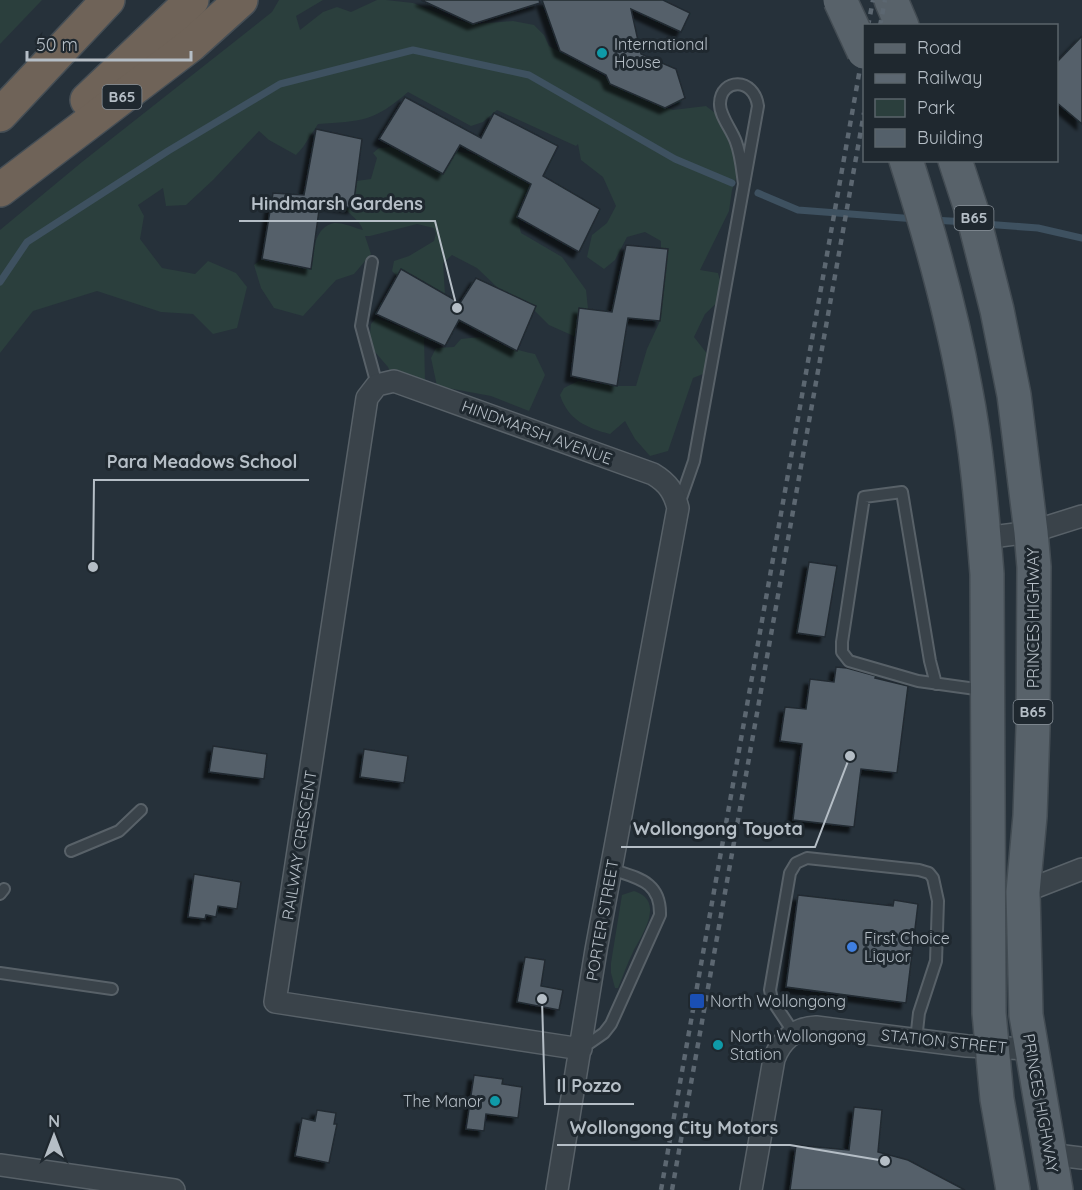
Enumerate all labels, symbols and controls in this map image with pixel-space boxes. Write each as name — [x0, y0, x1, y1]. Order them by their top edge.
scale bar — [27, 24, 190, 62]
legend — [863, 24, 1058, 162]
text: 50 m — [36, 33, 78, 56]
place label: International House — [614, 34, 708, 72]
text: Road — [917, 36, 962, 59]
marker: International House — [595, 46, 609, 60]
text: Railway — [917, 66, 983, 89]
road number: B65 — [102, 85, 142, 109]
text: Park — [917, 96, 955, 119]
text: Building — [917, 126, 983, 149]
callout: Hindmarsh Gardens — [239, 185, 435, 221]
text: Hindmarsh Gardens — [251, 192, 423, 215]
road number: B65 — [954, 206, 994, 230]
street label: HINDMARSH AVENUE — [459, 395, 615, 469]
callout: Para Meadows School — [94, 444, 309, 480]
text: Para Meadows School — [107, 450, 297, 473]
street label: PRINCES HIGHWAY — [1023, 548, 1043, 688]
road number: B65 — [1014, 700, 1052, 724]
street label: RAILWAY CRESCENT — [277, 768, 321, 921]
callout: Wollongong Toyota — [621, 811, 815, 847]
text: Wollongong Toyota — [633, 817, 803, 840]
street label: PORTER STREET — [581, 857, 623, 982]
place label: First Choice Liquor — [864, 928, 950, 966]
marker: First Choice Liquor — [845, 940, 859, 954]
place label: North Wollongong — [710, 991, 846, 1011]
marker: North Wollongong — [688, 992, 706, 1010]
street label: STATION STREET — [880, 1024, 1008, 1058]
place label: North Wollongong Station — [730, 1026, 866, 1064]
street label: PRINCES HIGHWAY — [1019, 1032, 1063, 1174]
marker: North Wollongong Station — [711, 1038, 725, 1052]
callout: Il Pozzo — [545, 1068, 634, 1104]
text: Il Pozzo — [556, 1074, 622, 1097]
place label: The Manor — [403, 1091, 483, 1111]
marker: The Manor — [488, 1094, 502, 1108]
north arrow — [24, 1106, 84, 1166]
callout: Wollongong City Motors — [557, 1109, 790, 1145]
text: N — [48, 1111, 60, 1131]
text: Wollongong City Motors — [570, 1116, 779, 1139]

